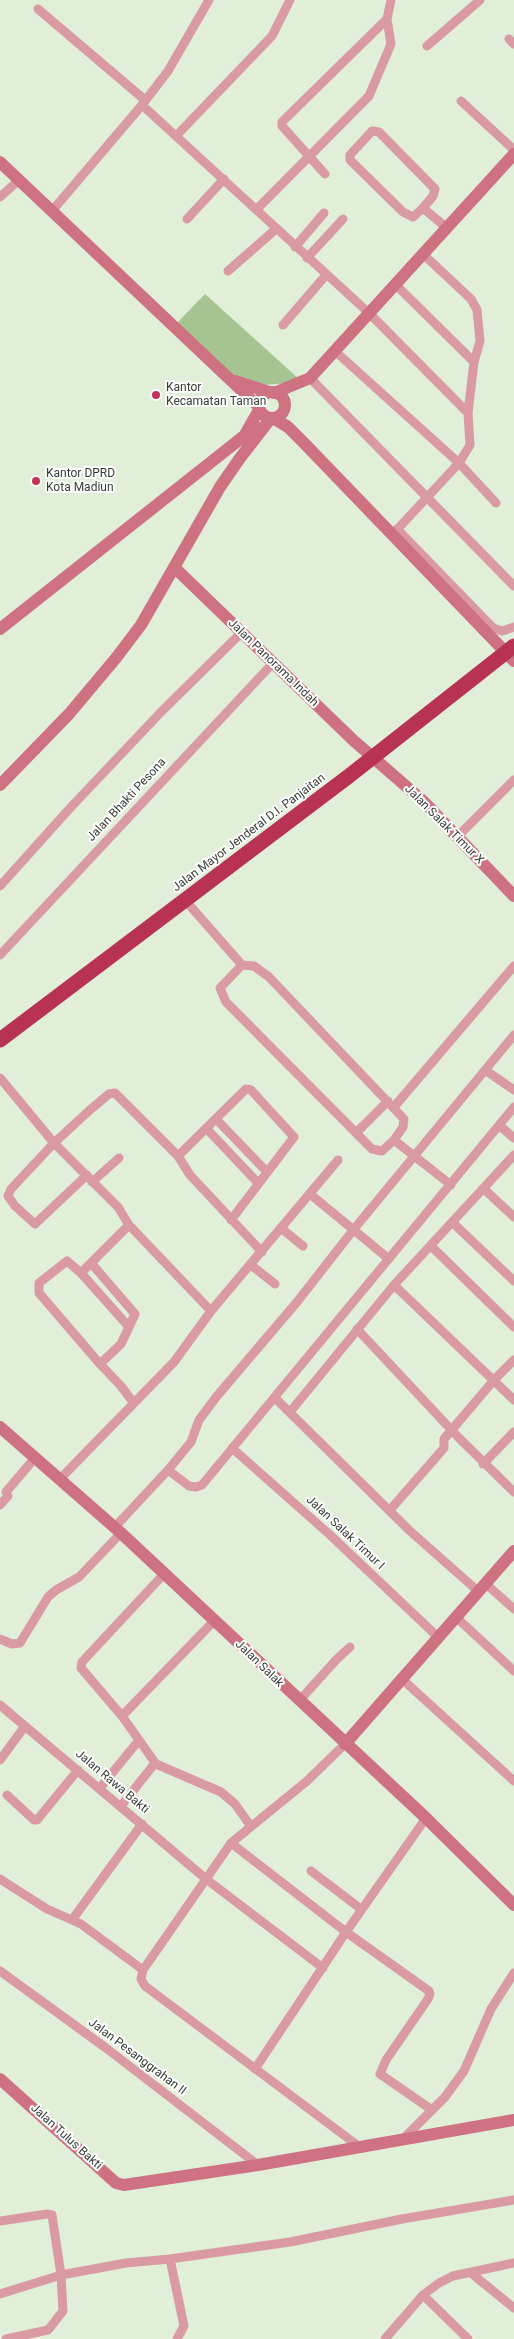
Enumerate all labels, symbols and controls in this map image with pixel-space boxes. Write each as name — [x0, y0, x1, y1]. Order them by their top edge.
place label: Kantor Kecamatan Taman — [166, 381, 266, 409]
marker: Kantor Kecamatan Taman — [150, 389, 162, 401]
place label: Kantor DPRD Kota Madiun — [46, 467, 115, 495]
marker: Kantor DPRD Kota Madiun — [30, 475, 42, 487]
street label: Jalan Panorama Indah — [225, 616, 321, 710]
street label: Jalan Bhakti Pesona — [85, 755, 169, 845]
street label: Jalan Mayor Jenderal D.I. Panjaitan — [170, 771, 328, 895]
street label: Jalan Salak Timur X — [401, 782, 487, 868]
street label: Jalan Salak Timur I — [303, 1493, 387, 1573]
street label: Jalan Salak — [232, 1638, 286, 1690]
street label: Jalan Rawa Bakti — [72, 1747, 152, 1817]
street label: Jalan Pesanggrahan II — [85, 2016, 189, 2098]
street label: Jalan Tulus Bakti — [27, 2101, 105, 2173]

